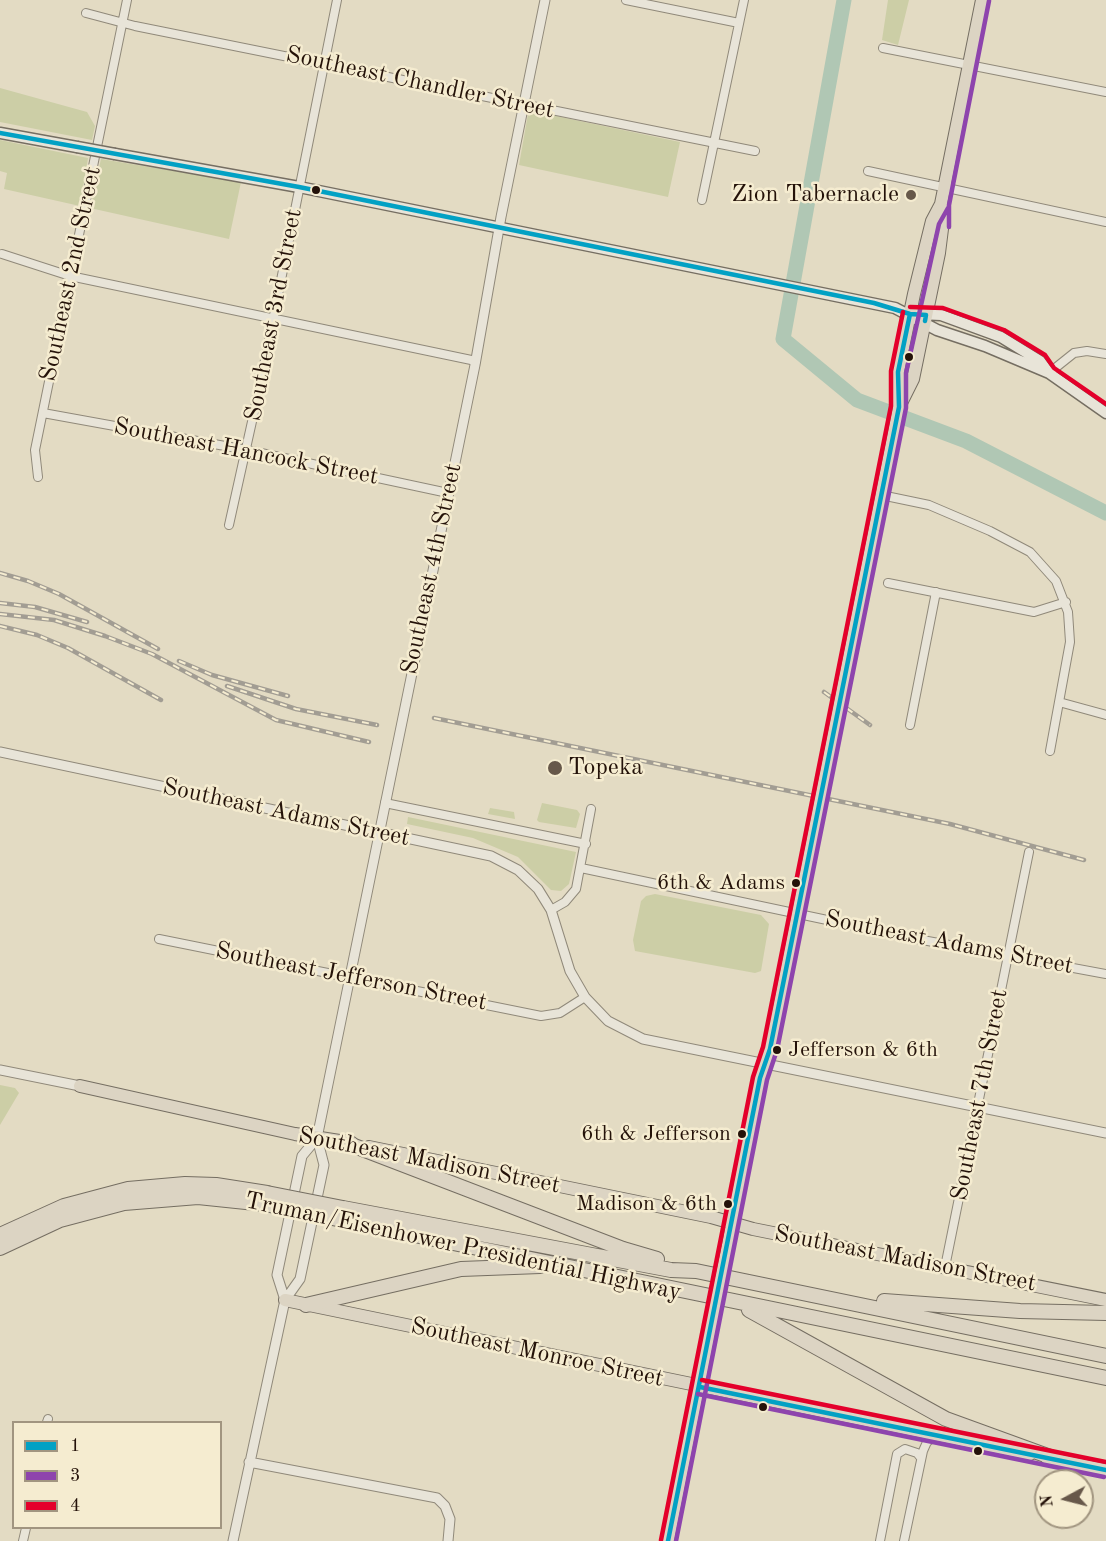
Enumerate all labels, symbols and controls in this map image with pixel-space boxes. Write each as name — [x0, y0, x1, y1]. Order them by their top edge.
street label: Southeast Chandler Street — [283, 40, 557, 126]
street label: Southeast 2nd Street — [34, 164, 108, 384]
place label: Zion Tabernacle — [732, 181, 899, 209]
unlabelled marker — [310, 184, 322, 196]
marker: Zion Tabernacle — [904, 188, 918, 202]
street label: Southeast 3rd Street — [239, 206, 309, 424]
unlabelled marker — [903, 351, 915, 363]
street label: Southeast Hancock Street — [111, 412, 381, 492]
street label: Southeast 4th Street — [396, 461, 468, 677]
place label: Topeka — [568, 754, 643, 782]
marker: Topeka — [546, 759, 564, 777]
street label: Southeast Adams Street — [160, 773, 412, 853]
place label: 6th & Adams — [657, 870, 785, 896]
marker: 6th & Adams — [790, 877, 802, 889]
street label: Southeast Adams Street — [823, 905, 1075, 981]
street label: Southeast Jefferson Street — [213, 937, 489, 1017]
street label: Southeast 7th Street — [945, 987, 1015, 1203]
place label: Jefferson & 6th — [788, 1037, 938, 1063]
marker: Jefferson & 6th — [771, 1044, 783, 1056]
street label: Southeast Madison Street — [296, 1121, 562, 1201]
place label: 6th & Jefferson — [581, 1121, 731, 1147]
marker: 6th & Jefferson — [736, 1128, 748, 1140]
street label: Truman/Eisenhower Presidential Highway — [242, 1187, 684, 1307]
place label: Madison & 6th — [576, 1191, 717, 1217]
marker: Madison & 6th — [722, 1198, 734, 1210]
street label: Southeast Madison Street — [772, 1219, 1038, 1299]
street label: Southeast Monroe Street — [408, 1312, 666, 1394]
unlabelled marker — [757, 1401, 769, 1413]
legend — [12, 1421, 222, 1529]
text: 1 — [70, 1437, 80, 1455]
unlabelled marker — [972, 1445, 984, 1457]
text: 3 — [70, 1467, 80, 1485]
north arrow — [1034, 1469, 1094, 1529]
text: N — [1039, 1494, 1057, 1508]
text: 4 — [70, 1497, 80, 1515]

